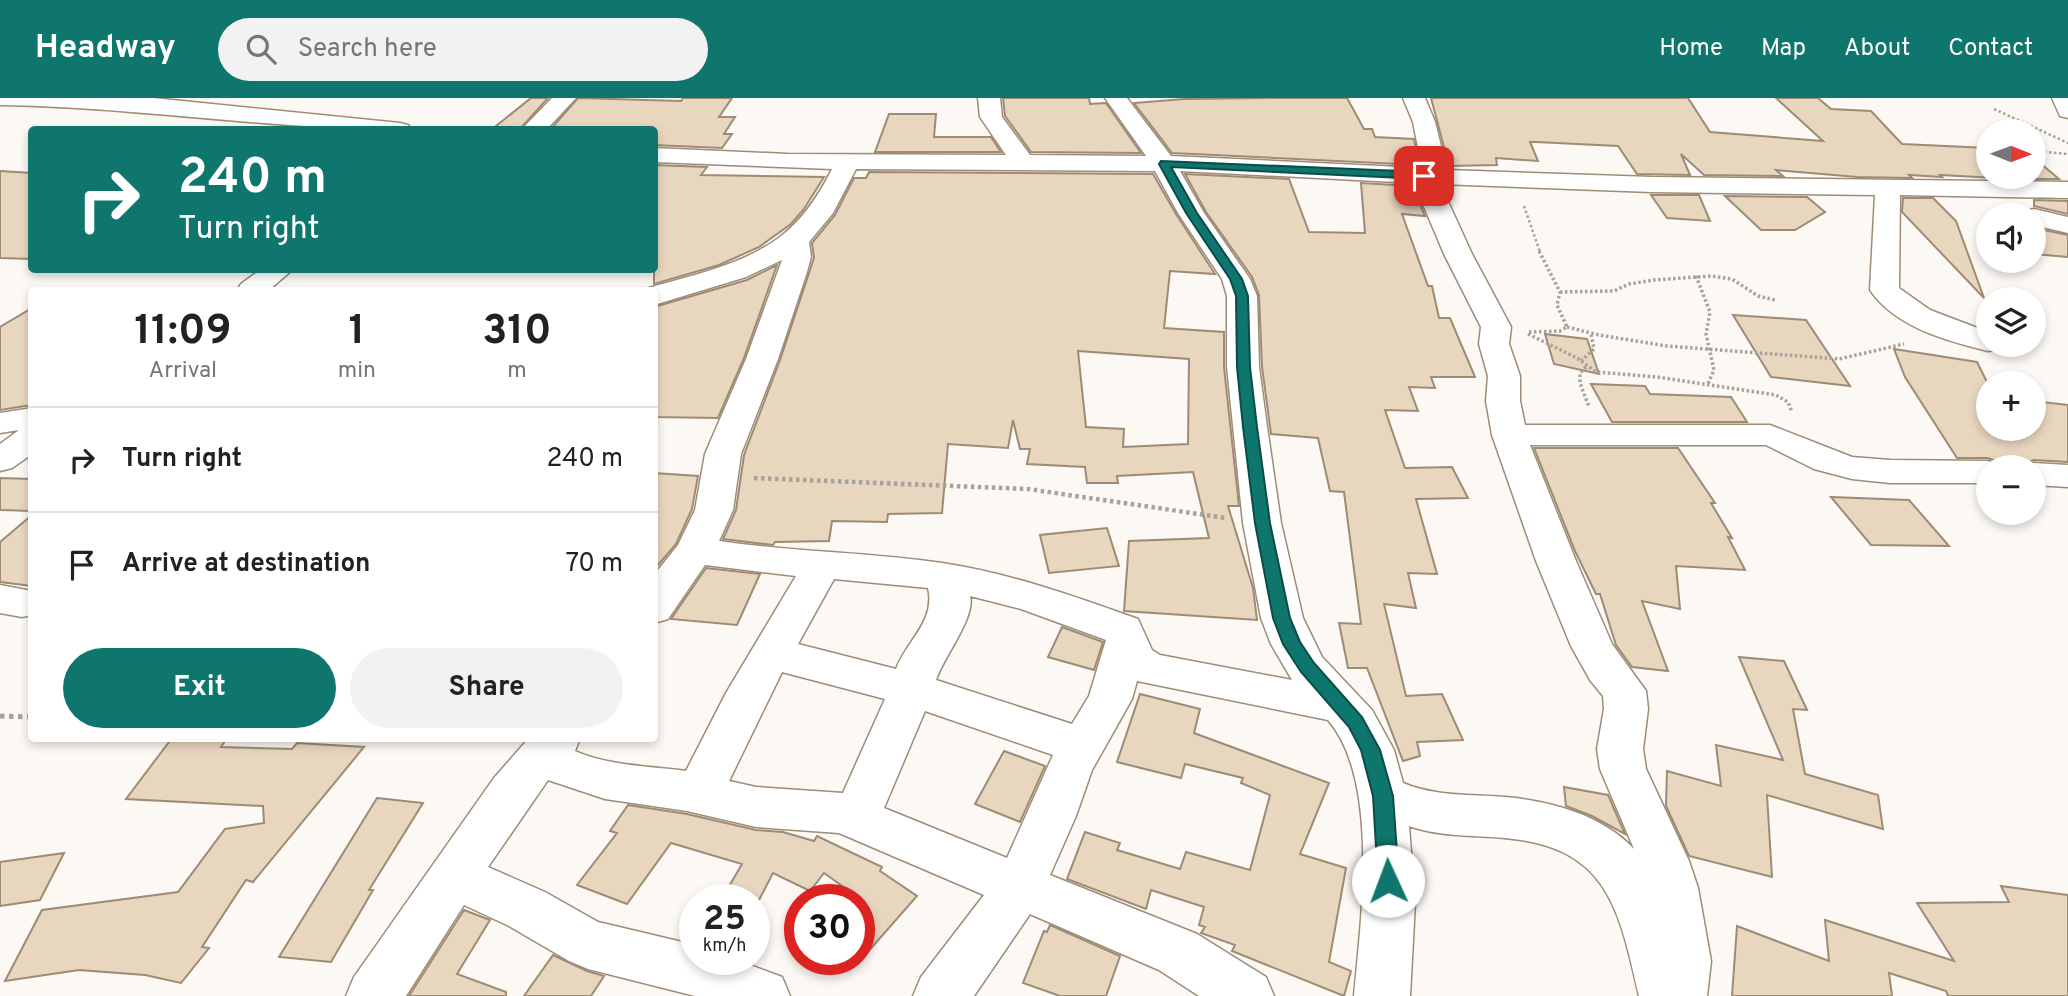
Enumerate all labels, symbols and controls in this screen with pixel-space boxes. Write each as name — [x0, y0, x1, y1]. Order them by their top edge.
search box — [218, 18, 708, 81]
text: Headway — [35, 28, 176, 70]
icon: search — [242, 30, 280, 68]
text: Search here — [298, 33, 437, 66]
text: Home — [1659, 34, 1723, 64]
text: Map — [1761, 34, 1806, 64]
text: About — [1844, 34, 1910, 64]
text: Contact — [1948, 34, 2033, 64]
north arrow — [1976, 119, 2046, 189]
map controls — [1976, 119, 2046, 525]
pin — [1394, 146, 1454, 206]
text: 240 m — [178, 149, 327, 211]
icon: right — [63, 154, 154, 245]
icon: arrive — [1405, 157, 1443, 195]
button: sound — [1976, 203, 2046, 273]
text: Turn right — [178, 210, 320, 250]
button: layers — [1976, 287, 2046, 357]
text: 11:09 — [134, 306, 231, 359]
text: 1 — [348, 306, 365, 359]
text: 310 — [482, 306, 552, 359]
text: Arrival — [149, 357, 217, 386]
text: min — [338, 357, 376, 386]
text: m — [507, 357, 527, 386]
button: + — [1976, 371, 2046, 441]
icon: right — [63, 441, 101, 479]
text: Turn right — [122, 443, 242, 476]
text: 240 m — [546, 443, 623, 476]
button: − — [1976, 455, 2046, 525]
icon: arrive — [63, 546, 101, 584]
text: Arrive at destination — [122, 548, 370, 581]
text: 70 m — [565, 548, 623, 581]
button: Exit — [63, 648, 336, 728]
button: Share — [350, 648, 623, 728]
position arrow — [1351, 844, 1425, 918]
speed limit sign: 30 — [784, 884, 875, 975]
text: 25 — [703, 898, 746, 942]
text: km/h — [703, 935, 746, 958]

